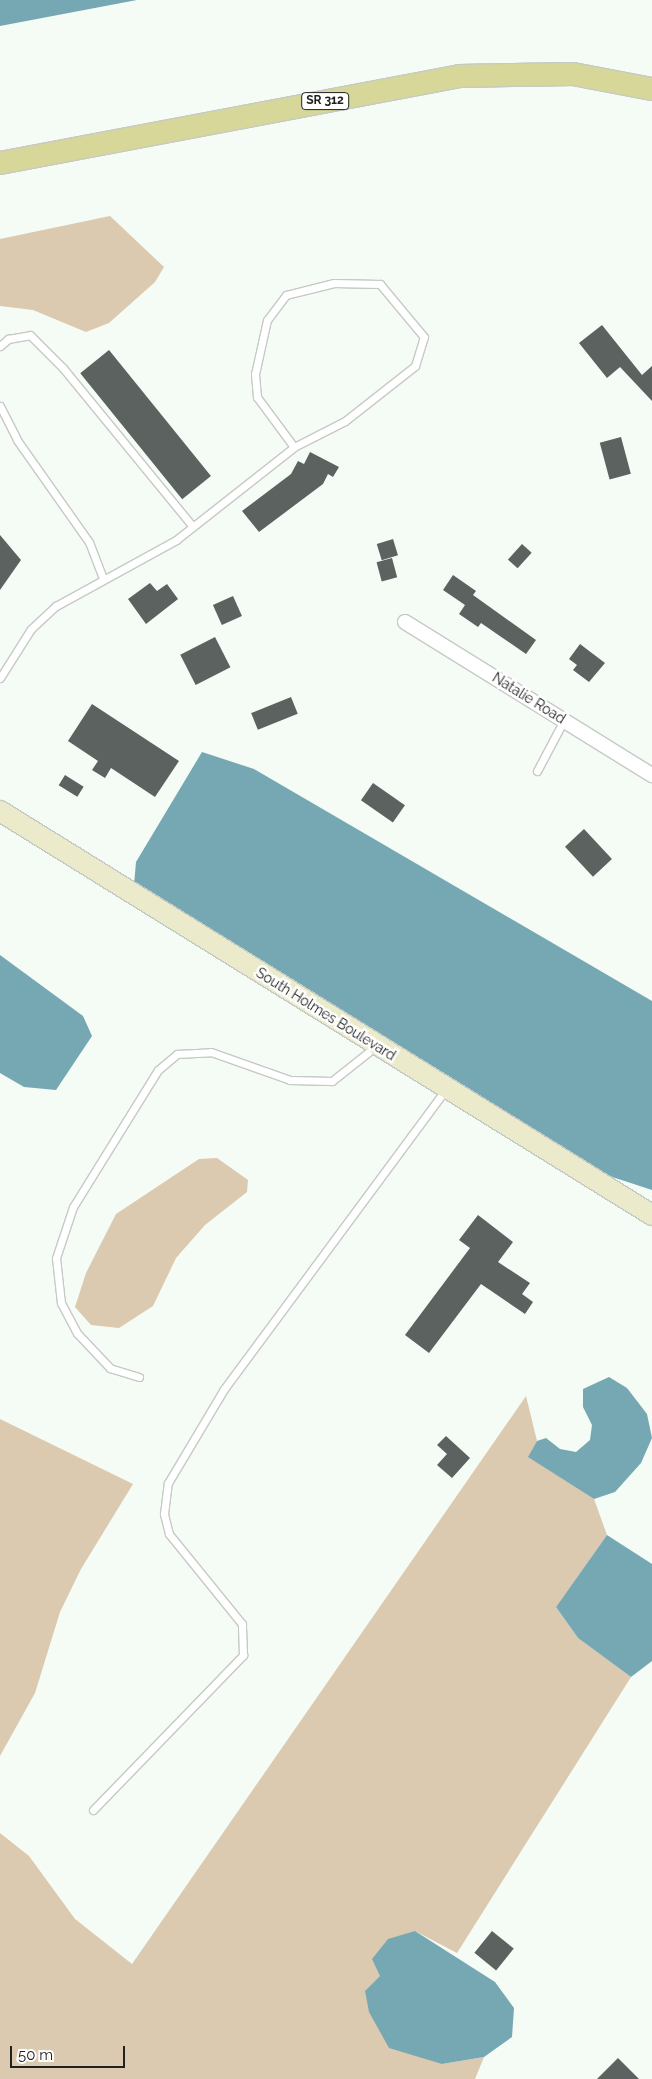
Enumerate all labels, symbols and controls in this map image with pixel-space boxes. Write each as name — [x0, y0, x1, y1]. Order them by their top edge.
road number: SR 312 — [300, 92, 350, 110]
street label: Natalie Road — [489, 669, 569, 727]
street label: South Holmes Boulevard — [253, 964, 399, 1064]
scale bar — [12, 2036, 128, 2068]
text: 50 m — [18, 2046, 53, 2064]

